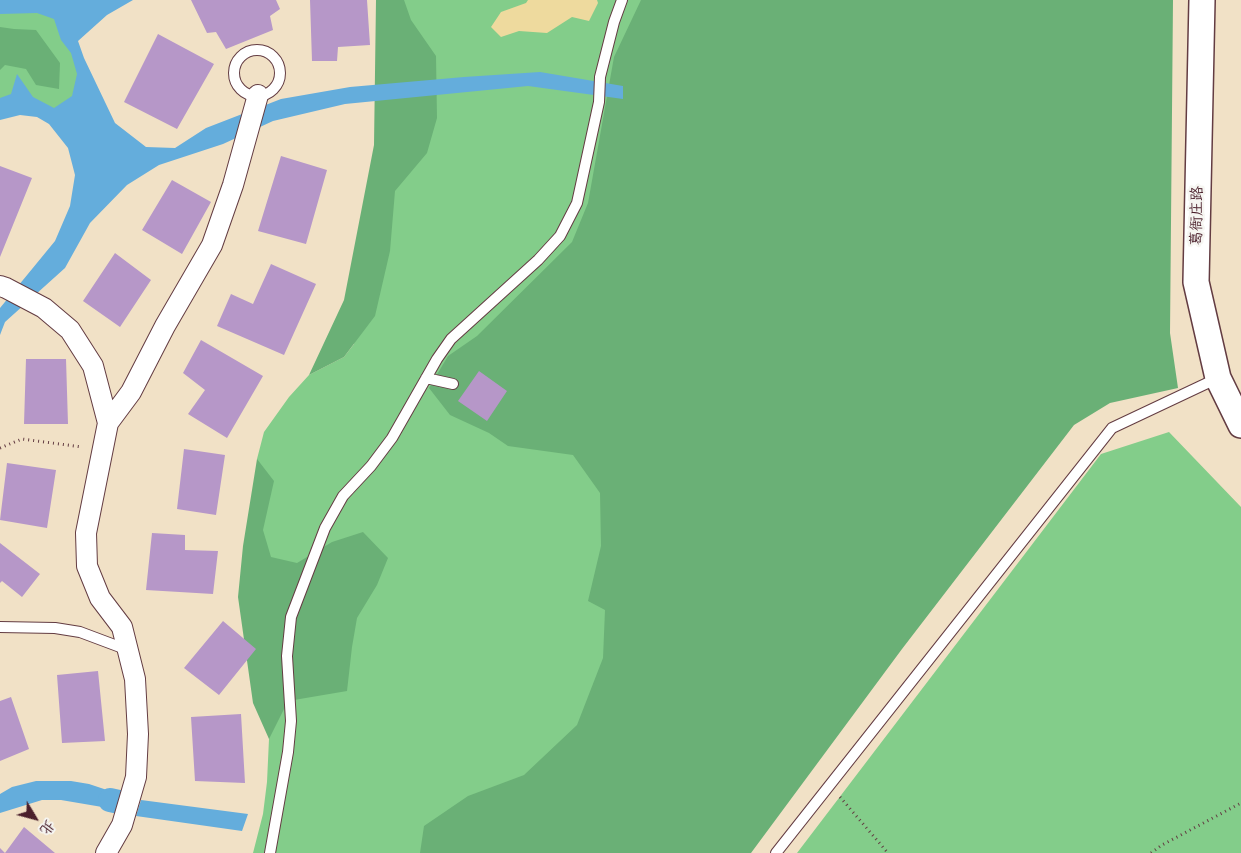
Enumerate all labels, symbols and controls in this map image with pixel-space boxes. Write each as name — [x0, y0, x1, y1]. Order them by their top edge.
street label: 葛衙庄路 — [1187, 186, 1207, 246]
north arrow — [10, 793, 60, 843]
text: 北 — [36, 817, 58, 838]

